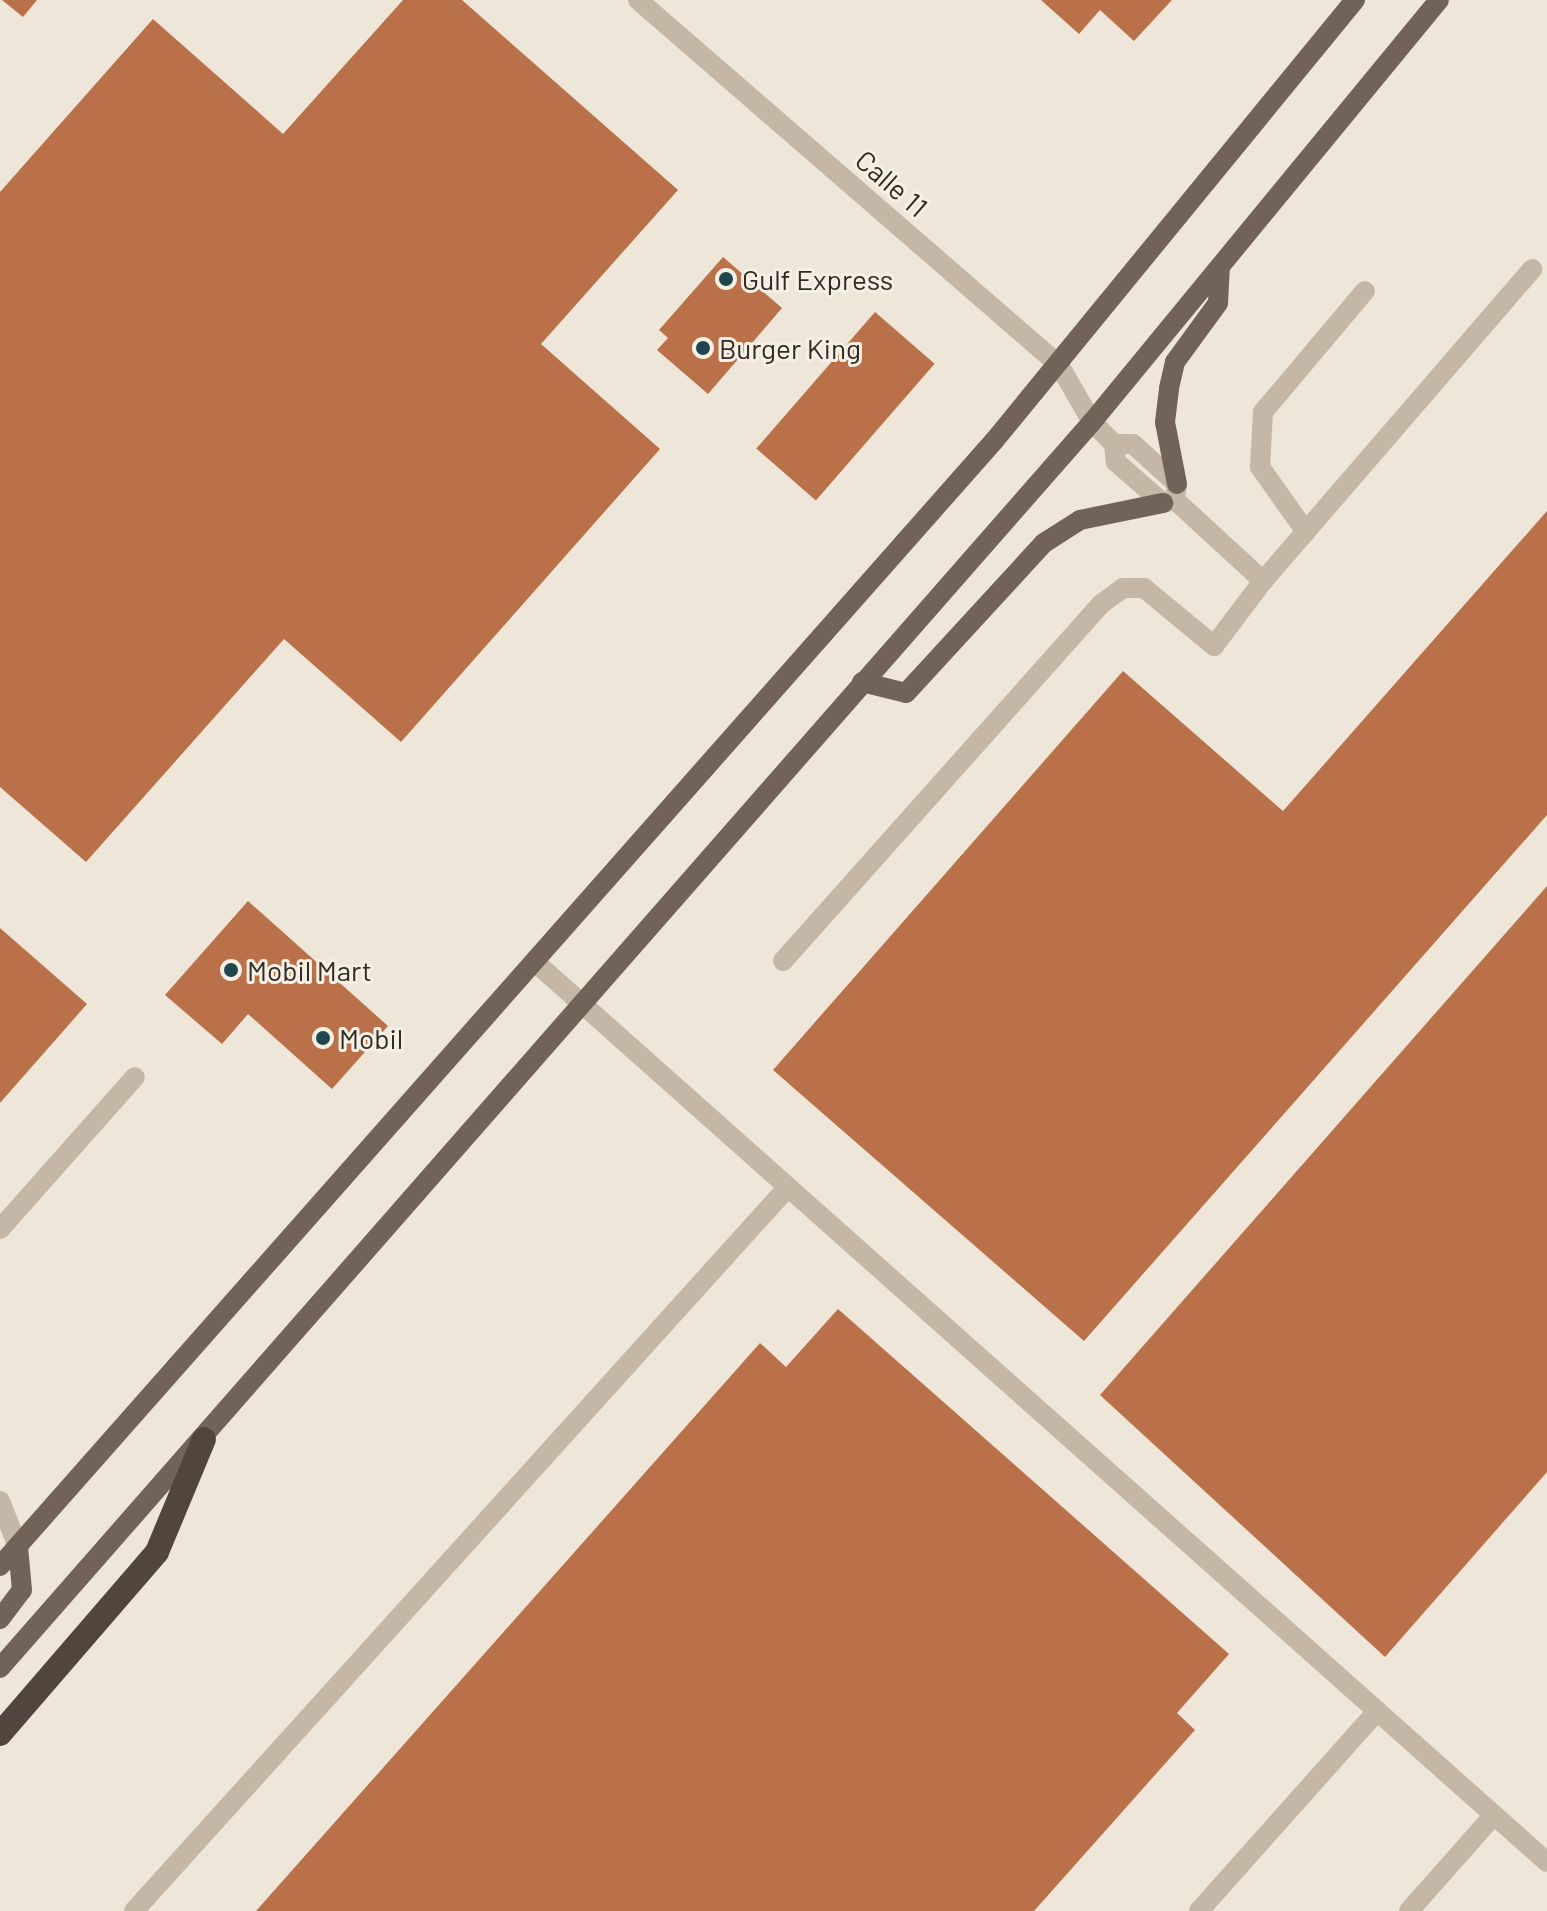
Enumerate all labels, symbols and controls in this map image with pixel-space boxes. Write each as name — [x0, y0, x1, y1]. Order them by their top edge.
street label: Calle 11 — [849, 143, 935, 223]
place label: Gulf Express — [742, 262, 893, 296]
marker: Gulf Express — [717, 270, 735, 288]
place label: Burger King — [719, 331, 861, 365]
marker: Burger King — [694, 339, 712, 357]
place label: Mobil Mart — [247, 953, 372, 987]
marker: Mobil Mart — [222, 961, 240, 979]
place label: Mobil — [339, 1021, 403, 1055]
marker: Mobil — [314, 1029, 332, 1047]

